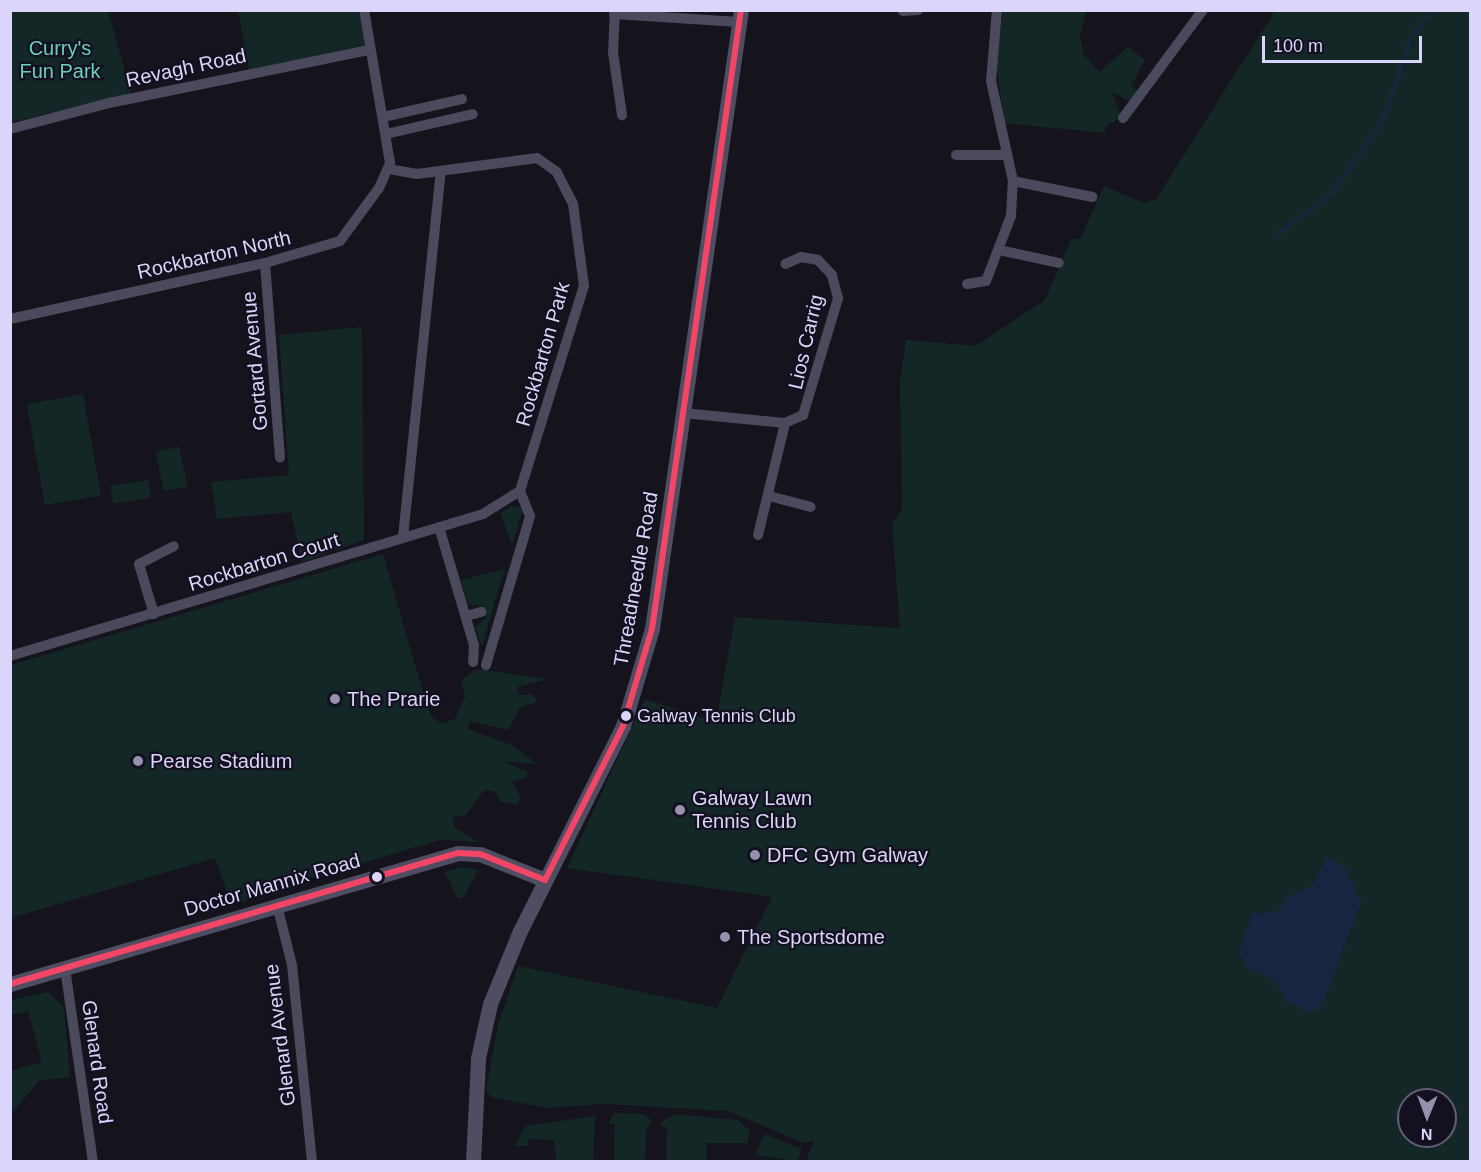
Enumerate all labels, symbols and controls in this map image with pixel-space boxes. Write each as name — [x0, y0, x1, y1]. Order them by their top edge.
scale bar — [1265, 24, 1426, 62]
park label: Curry's Fun Park — [19, 36, 101, 83]
text: 100 m — [1273, 36, 1323, 56]
street label: Revagh Road — [124, 44, 248, 92]
street label: Rockbarton North — [135, 226, 293, 284]
street label: Rockbarton Park — [511, 279, 575, 429]
street label: Gortard Avenue — [237, 290, 273, 432]
street label: Lios Carrig — [783, 292, 829, 392]
street label: Threadneedle Road — [609, 490, 663, 668]
street label: Rockbarton Court — [186, 528, 342, 596]
place label: The Prarie — [347, 687, 440, 711]
marker: The Prarie — [328, 692, 342, 706]
place label: Galway Tennis Club — [637, 705, 796, 727]
marker: Galway Tennis Club — [620, 710, 632, 722]
place label: Pearse Stadium — [150, 749, 292, 773]
marker: Pearse Stadium — [131, 754, 145, 768]
place label: Galway Lawn Tennis Club — [692, 786, 812, 833]
marker: Galway Lawn Tennis Club — [673, 803, 687, 817]
place label: DFC Gym Galway — [767, 843, 928, 867]
street label: Doctor Mannix Road — [181, 848, 363, 922]
marker: DFC Gym Galway — [748, 848, 762, 862]
unlabelled marker — [371, 871, 383, 883]
place label: The Sportsdome — [737, 925, 885, 949]
marker: The Sportsdome — [718, 930, 732, 944]
street label: Glenard Avenue — [259, 962, 301, 1108]
street label: Glenard Road — [76, 999, 118, 1125]
north arrow — [1397, 1088, 1457, 1148]
text: N — [1421, 1126, 1433, 1143]

